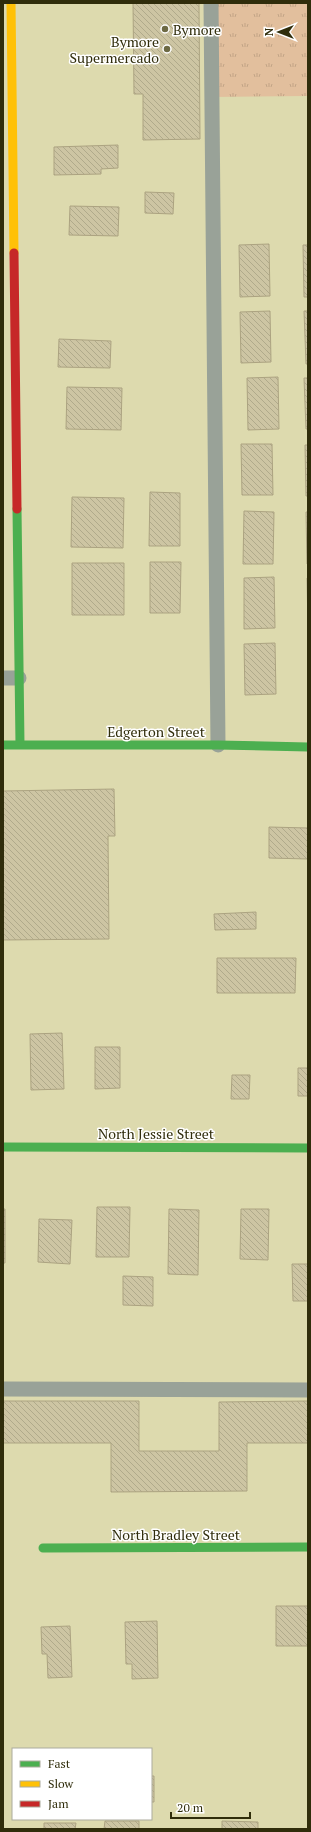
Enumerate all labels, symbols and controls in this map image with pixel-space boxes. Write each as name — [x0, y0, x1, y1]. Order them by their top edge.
north arrow — [259, 12, 299, 52]
place label: Bymore — [173, 20, 221, 39]
marker: Bymore — [160, 24, 170, 34]
text: N — [262, 27, 276, 36]
place label: Bymore Supermercado — [70, 32, 159, 67]
marker: Bymore Supermercado — [162, 44, 172, 54]
street label: Edgerton Street — [107, 722, 206, 741]
street label: North Jessie Street — [98, 1124, 215, 1143]
street label: North Bradley Street — [112, 1525, 241, 1544]
legend — [12, 1748, 152, 1820]
text: Fast — [48, 1756, 71, 1771]
text: Slow — [48, 1776, 74, 1791]
scale bar — [171, 1794, 250, 1820]
text: Jam — [48, 1796, 69, 1811]
text: 20 m — [177, 1800, 204, 1815]

